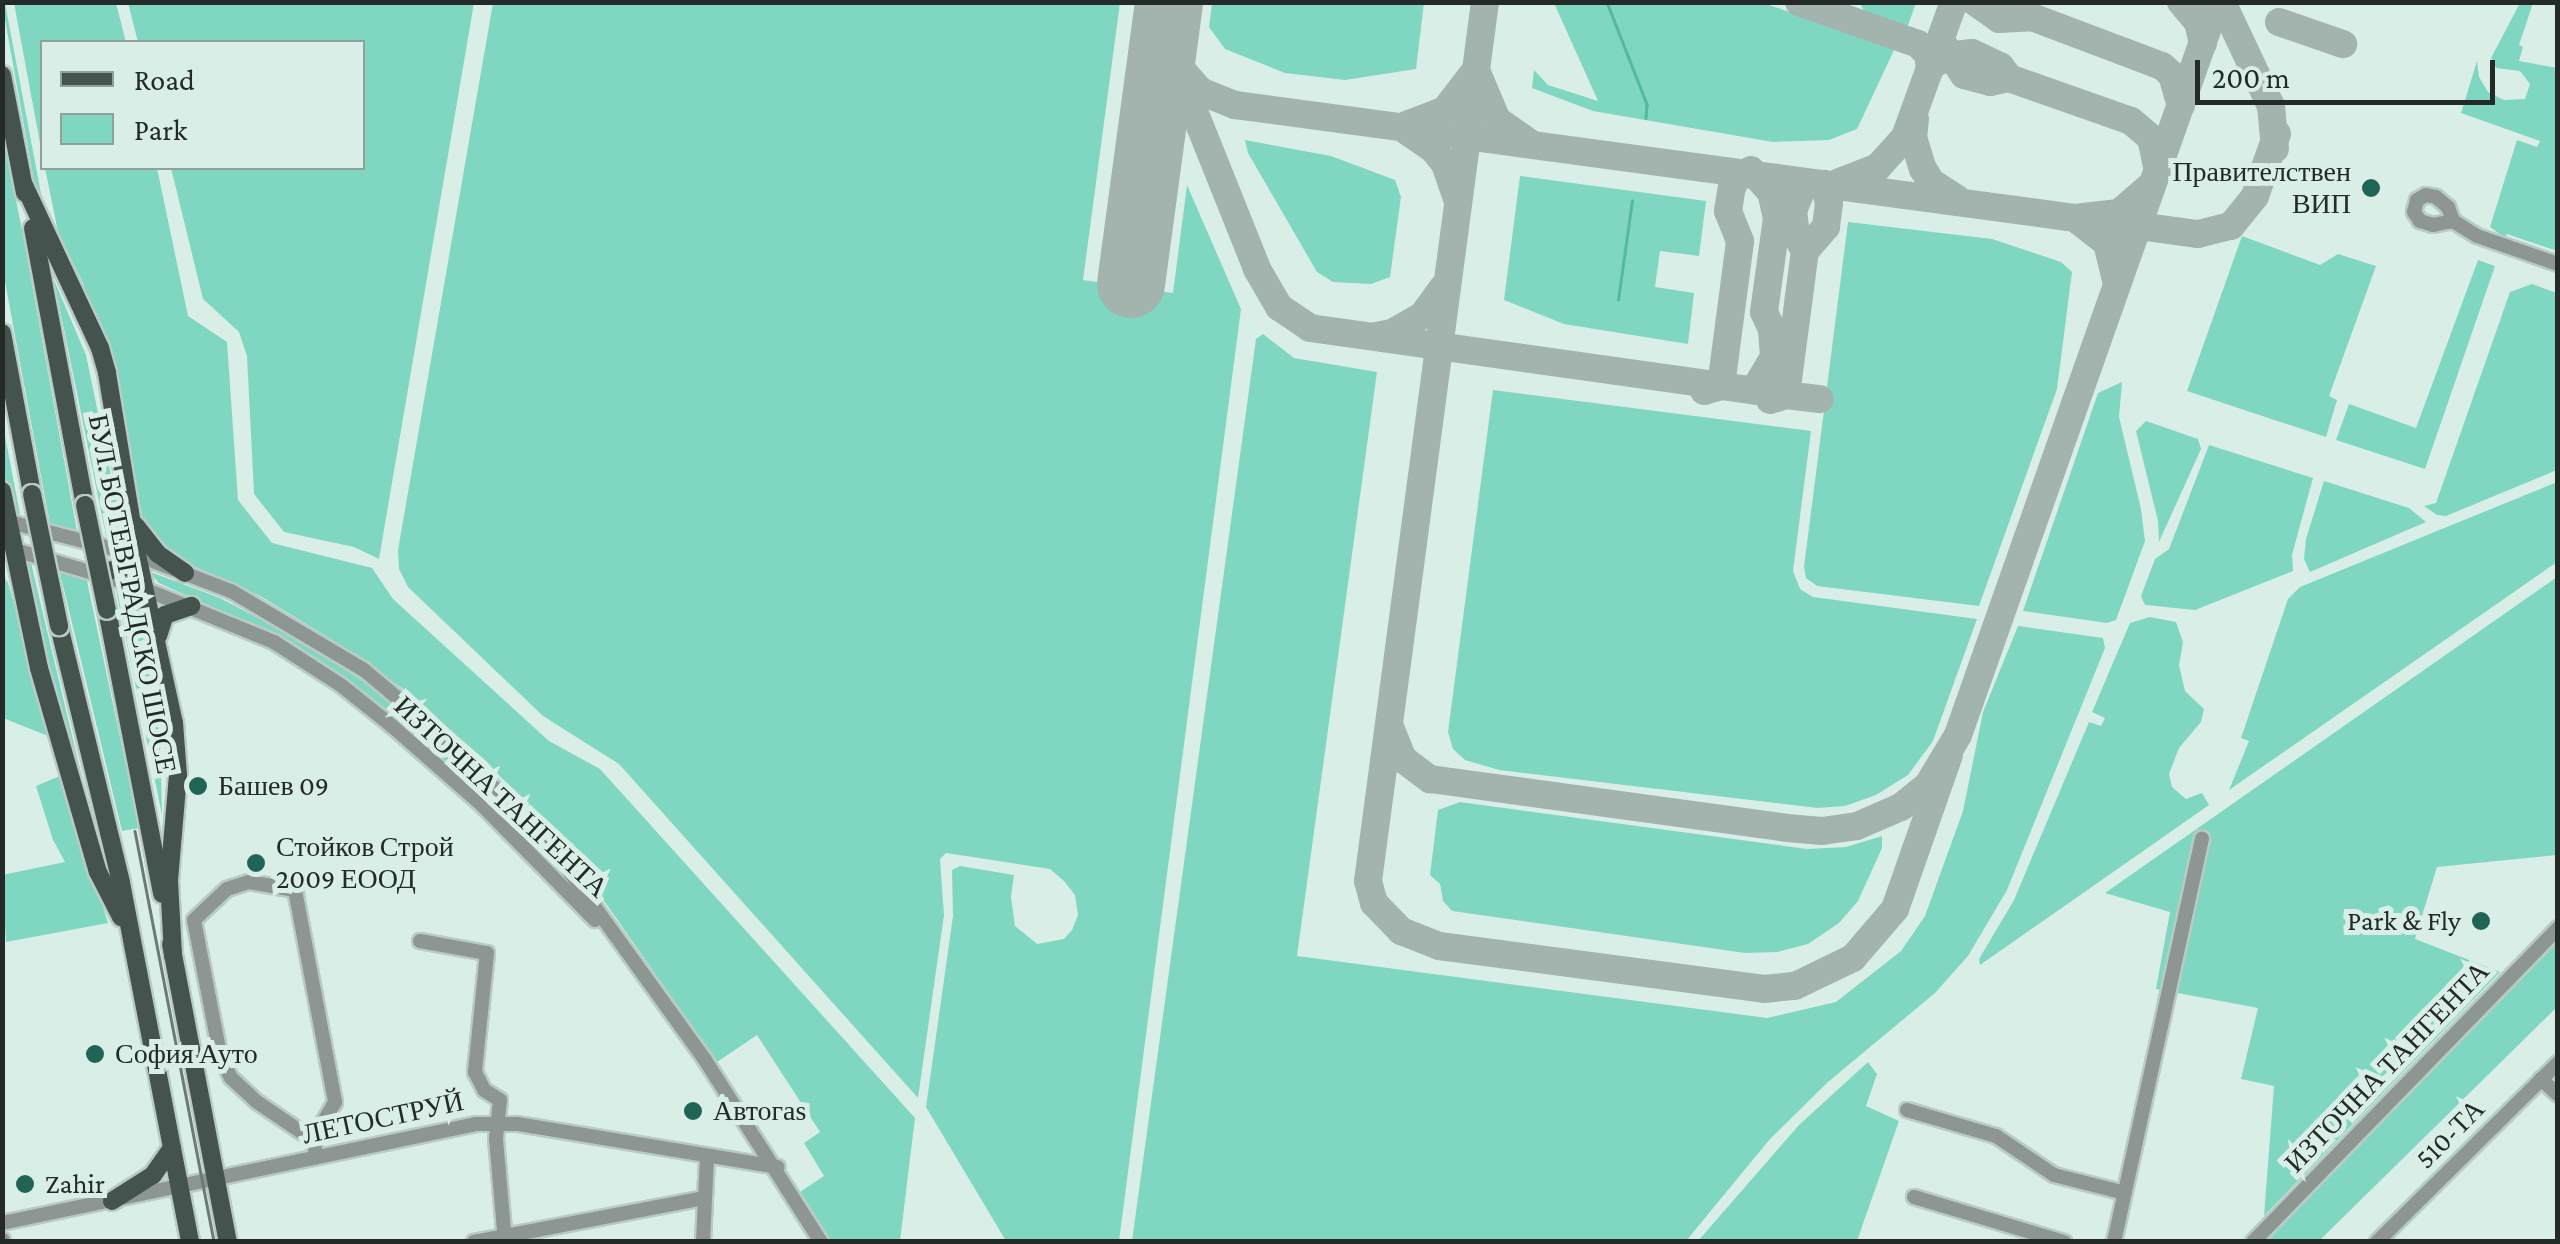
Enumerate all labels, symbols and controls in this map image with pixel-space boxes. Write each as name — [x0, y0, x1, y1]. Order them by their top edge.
legend — [40, 40, 365, 170]
scale bar — [2200, 40, 2500, 102]
text: 200 m — [2212, 61, 2290, 94]
text: Road — [134, 63, 195, 96]
text: Park — [134, 113, 187, 146]
place label: Правителствен ВИП — [2172, 155, 2351, 221]
marker: Правителствен ВИП — [2360, 177, 2382, 199]
street label: БУЛ. БОТЕВГРАДСКО ШОСЕ — [81, 411, 183, 777]
street label: ИЗТОЧНА ТАНГЕНТА — [387, 689, 615, 905]
place label: Башев 09 — [218, 769, 329, 803]
marker: Башев 09 — [187, 775, 209, 797]
place label: Стойков Строй 2009 ЕООД — [276, 830, 454, 896]
marker: Стойков Строй 2009 ЕООД — [245, 852, 267, 874]
place label: Park & Fly — [2347, 904, 2461, 938]
marker: Park & Fly — [2470, 910, 2492, 932]
street label: ИЗТОЧНА ТАНГЕНТА — [2278, 955, 2496, 1179]
place label: София Ауто — [115, 1037, 258, 1071]
marker: София Ауто — [84, 1043, 106, 1065]
street label: ЛЕТОСТРУЙ — [299, 1085, 467, 1151]
street label: 510-ТА — [2408, 1092, 2492, 1176]
place label: Автогаѕ — [713, 1094, 806, 1128]
marker: Автогаѕ — [682, 1100, 704, 1122]
place label: Zahir — [45, 1167, 105, 1201]
marker: Zahir — [14, 1173, 36, 1195]

